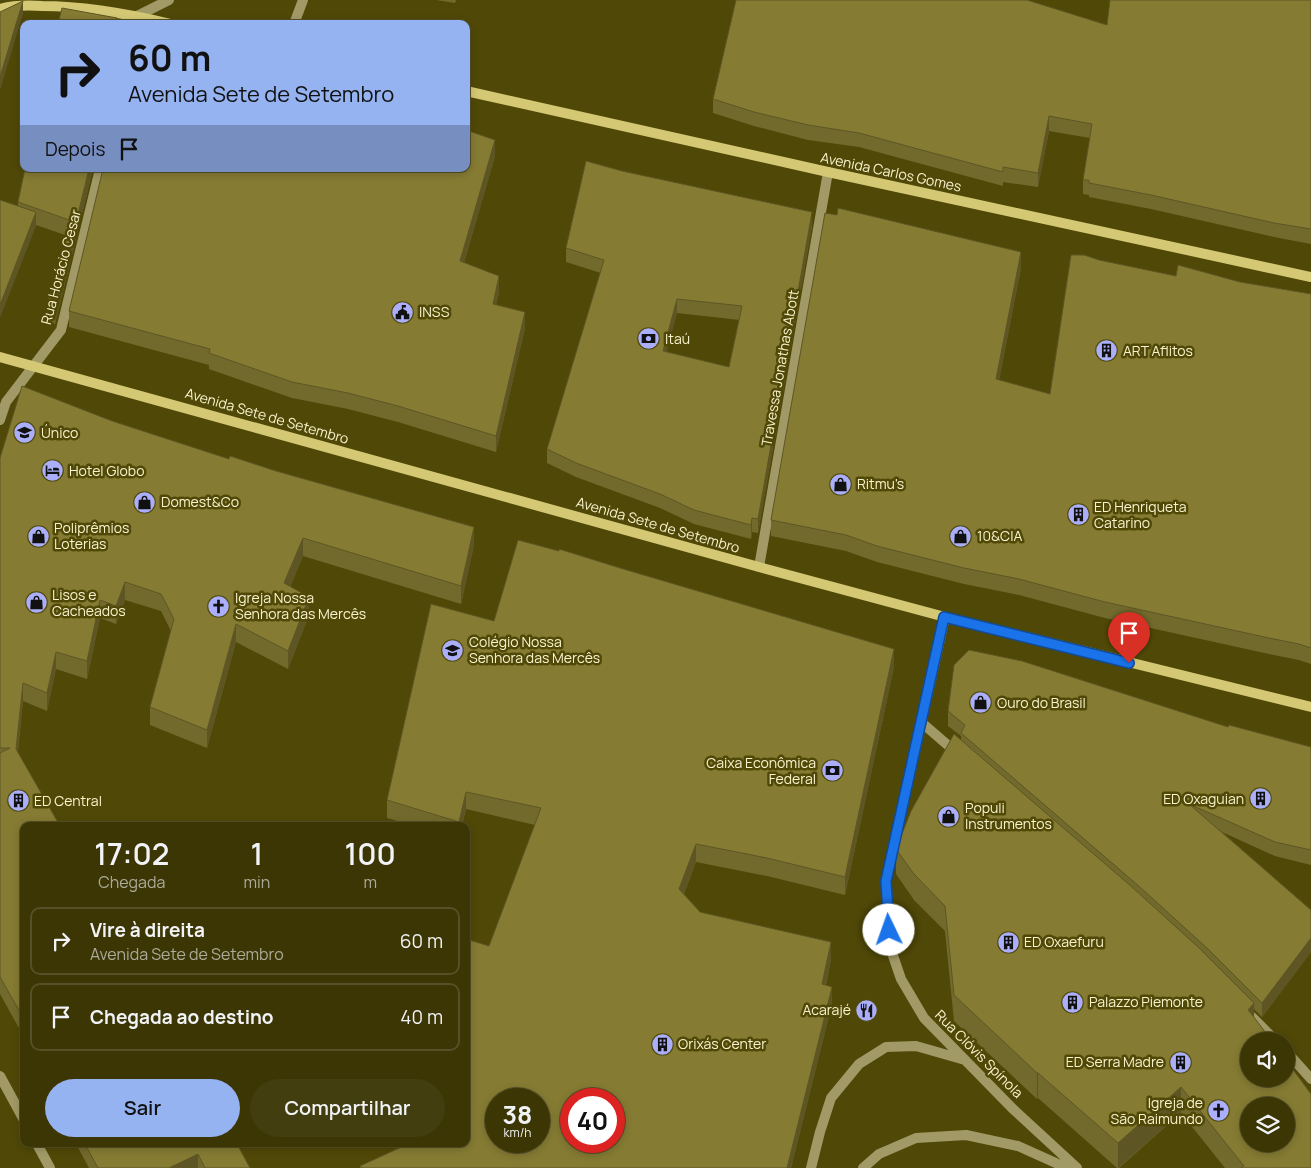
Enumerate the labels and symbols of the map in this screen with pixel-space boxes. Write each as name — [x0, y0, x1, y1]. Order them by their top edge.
street label: Avenida Carlos Gomes — [819, 147, 963, 196]
street label: Rua Horácio Cesar — [36, 207, 85, 327]
street label: Travessa Jonathas Abott — [756, 288, 803, 448]
public building icon: INSS — [391, 300, 415, 324]
place label: INSS — [419, 302, 450, 321]
bank icon: Itaú — [637, 327, 661, 351]
place label: Itaú — [665, 329, 690, 348]
building icon: ART Aflitos — [1095, 339, 1119, 363]
place label: ART Aflitos — [1123, 341, 1193, 360]
street label: Avenida Sete de Setembro — [183, 383, 351, 448]
school or university icon: Único — [13, 421, 37, 445]
place label: Único — [41, 423, 78, 442]
hotel icon: Hotel Globo — [41, 459, 65, 483]
place label: Hotel Globo — [69, 461, 144, 480]
shop icon: Ritmu's — [829, 472, 853, 496]
place label: Ritmu's — [857, 474, 904, 493]
shop icon: Domest&Co — [133, 490, 157, 514]
place label: Domest&Co — [161, 492, 239, 511]
street label: Avenida Sete de Setembro — [574, 492, 742, 557]
place label: ED Henriqueta Catarino — [1094, 497, 1187, 532]
building icon: ED Henriqueta Catarino — [1066, 503, 1090, 527]
place label: Poliprêmios Loterias — [54, 518, 129, 553]
shop icon: Poliprêmios Loterias — [26, 524, 50, 548]
shop icon: 10&CIA — [949, 524, 973, 548]
place label: 10&CIA — [977, 526, 1022, 545]
place label: Lisos e Cacheados — [52, 585, 126, 620]
place label: Igreja Nossa Senhora das Mercês — [235, 588, 366, 623]
shop icon: Lisos e Cacheados — [24, 591, 48, 615]
church icon: Igreja Nossa Senhora das Mercês — [207, 594, 231, 618]
pin — [1108, 612, 1150, 663]
place label: Colégio Nossa Senhora das Mercês — [469, 632, 600, 667]
school or university icon: Colégio Nossa Senhora das Mercês — [441, 638, 465, 662]
shop icon: Ouro do Brasil — [969, 691, 993, 715]
place label: Ouro do Brasil — [997, 693, 1086, 712]
place label: Caixa Econômica Federal — [706, 753, 816, 788]
bank icon: Caixa Econômica Federal — [820, 759, 844, 783]
building icon: ED Oxaguian — [1248, 787, 1272, 811]
building icon: ED Central — [6, 789, 30, 813]
place label: ED Oxaguian — [1163, 789, 1244, 808]
place label: ED Central — [34, 791, 102, 810]
place label: Populi Instrumentos — [965, 798, 1052, 833]
shop icon: Populi Instrumentos — [937, 804, 961, 828]
position arrow — [862, 903, 914, 955]
building icon: ED Oxaefuru — [996, 930, 1020, 954]
place label: ED Oxaefuru — [1024, 932, 1104, 951]
building icon: Palazzo Piemonte — [1061, 990, 1085, 1014]
place label: Palazzo Piemonte — [1089, 992, 1203, 1011]
restaurant icon: Acarajé — [855, 998, 879, 1022]
place label: Acarajé — [802, 1000, 851, 1019]
street label: Rua Clóvis Spínola — [931, 1005, 1028, 1102]
building icon: Orixás Center — [650, 1032, 674, 1056]
place label: Orixás Center — [678, 1034, 766, 1053]
building icon: ED Serra Madre — [1168, 1050, 1192, 1074]
place label: ED Serra Madre — [1066, 1052, 1164, 1071]
speed limit sign: 40 — [560, 1088, 625, 1153]
place label: Igreja de São Raimundo — [1111, 1093, 1203, 1128]
church icon: Igreja de São Raimundo — [1207, 1099, 1231, 1123]

